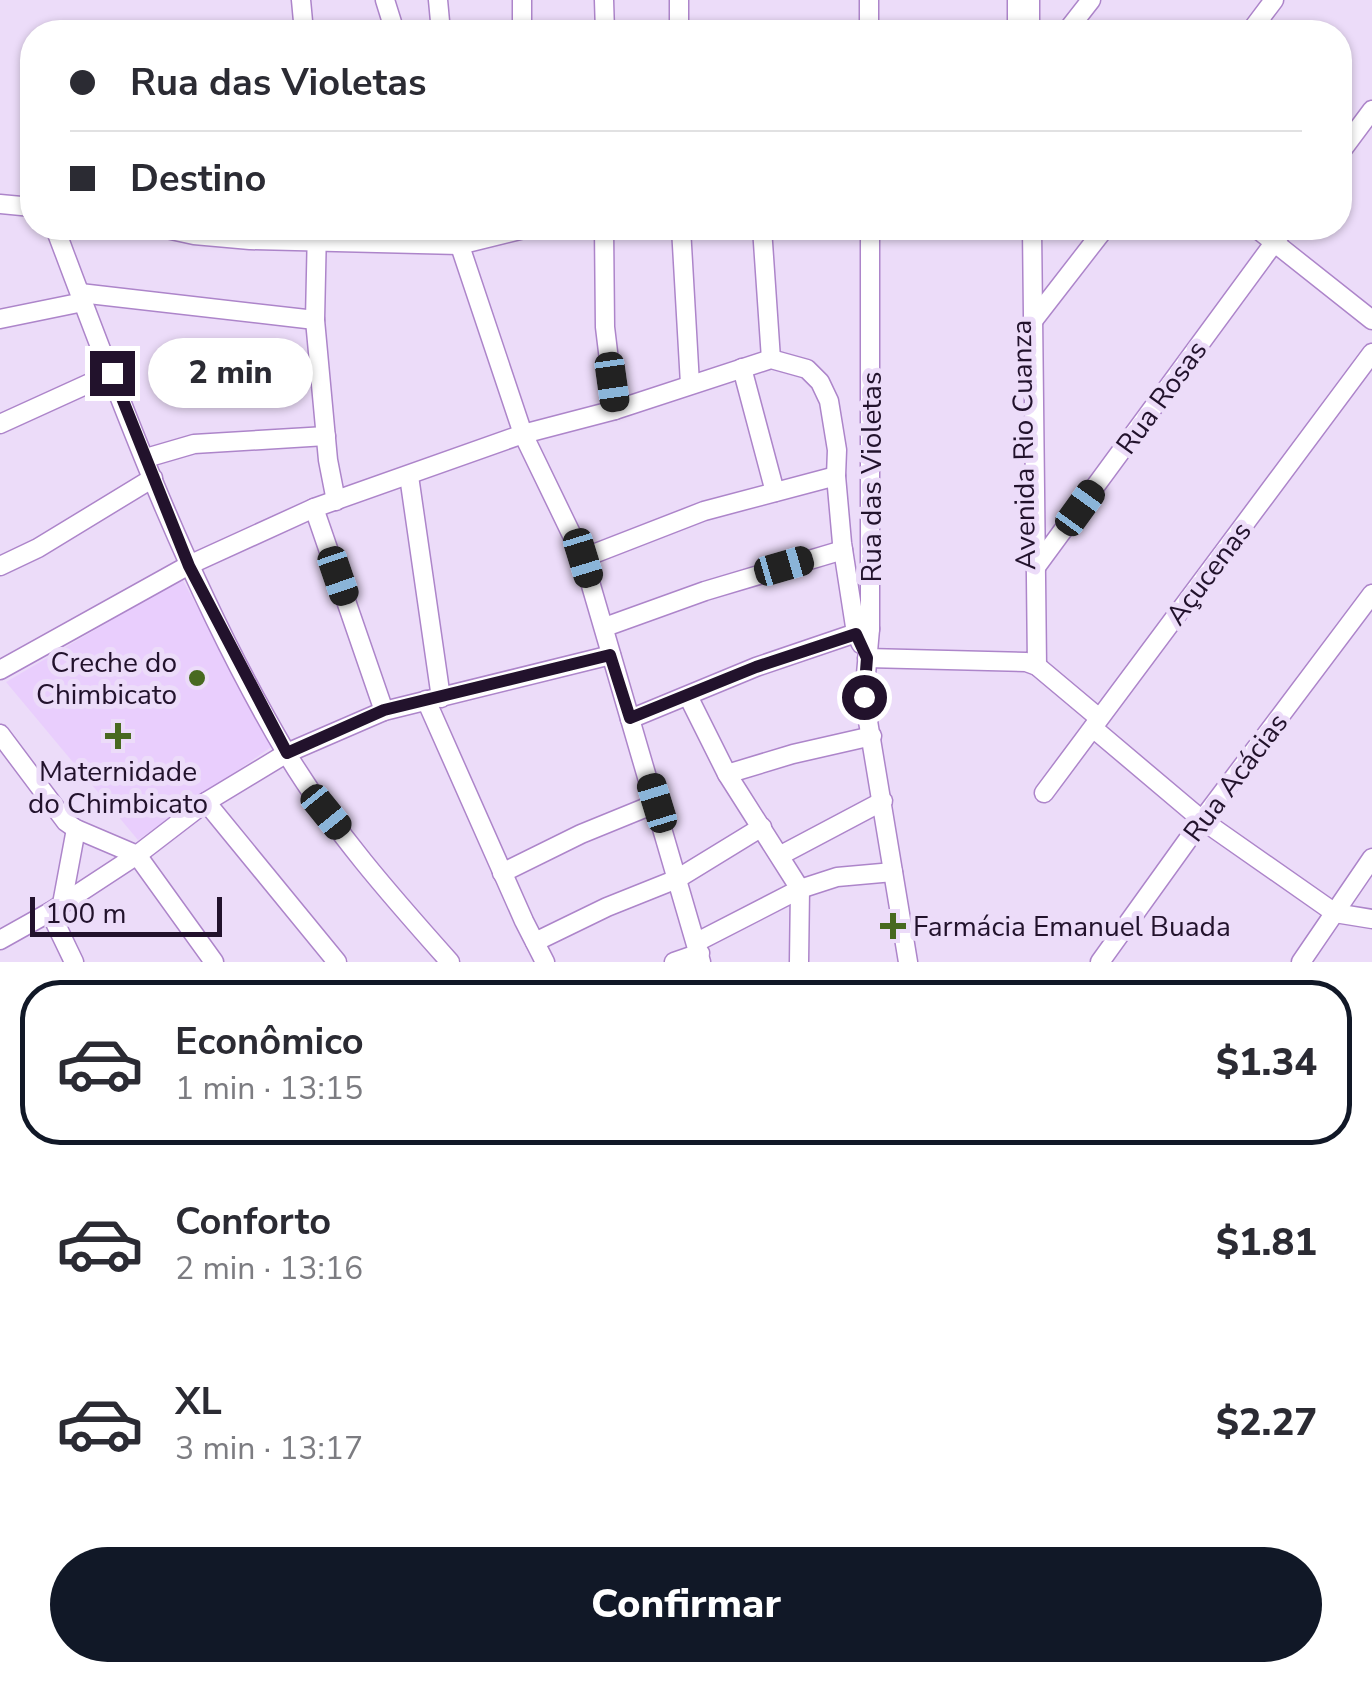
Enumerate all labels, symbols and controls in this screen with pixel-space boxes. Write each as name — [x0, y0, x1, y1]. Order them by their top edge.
text: Rua das Violetas — [130, 57, 427, 108]
text: Destino — [130, 153, 266, 204]
street label: Avenida Rio Cuanza — [1003, 320, 1045, 570]
street label: Rua Rosas — [1108, 333, 1216, 462]
callout: 2 min — [147, 338, 312, 408]
car — [593, 350, 631, 414]
route end — [90, 351, 135, 396]
text: 2 min — [188, 351, 273, 394]
street label: Rua das Violetas — [853, 372, 891, 582]
car — [1050, 475, 1110, 541]
street label: Açucenas — [1157, 514, 1260, 633]
car — [560, 525, 606, 591]
car — [314, 543, 362, 609]
car — [751, 543, 817, 589]
place label: Creche do Chimbicato — [36, 644, 177, 714]
marker: Creche do Chimbicato — [186, 667, 208, 689]
route start — [842, 675, 887, 720]
street label: Rua Acácias — [1175, 705, 1297, 850]
marker: Maternidade do Chimbicato — [105, 723, 131, 749]
place label: Maternidade do Chimbicato — [28, 753, 208, 823]
car — [634, 770, 680, 836]
car — [295, 779, 357, 845]
scale bar — [30, 892, 222, 936]
text: 100 m — [45, 895, 127, 933]
place label: Farmácia Emanuel Buada — [913, 908, 1231, 946]
marker: Farmácia Emanuel Buada — [882, 915, 904, 937]
text: Econômico — [175, 1016, 364, 1067]
icon: car — [55, 1018, 145, 1108]
text: $1.34 — [1216, 1037, 1317, 1088]
text: 1 min · 13:15 — [175, 1067, 363, 1110]
text: Conforto — [175, 1196, 331, 1247]
icon: car — [55, 1198, 145, 1288]
text: $1.81 — [1216, 1217, 1317, 1268]
text: 2 min · 13:16 — [175, 1247, 363, 1290]
text: XL — [175, 1376, 222, 1427]
icon: car — [55, 1378, 145, 1468]
text: $2.27 — [1216, 1397, 1317, 1448]
text: 3 min · 13:17 — [175, 1427, 363, 1470]
button: Confirmar — [50, 1547, 1322, 1662]

